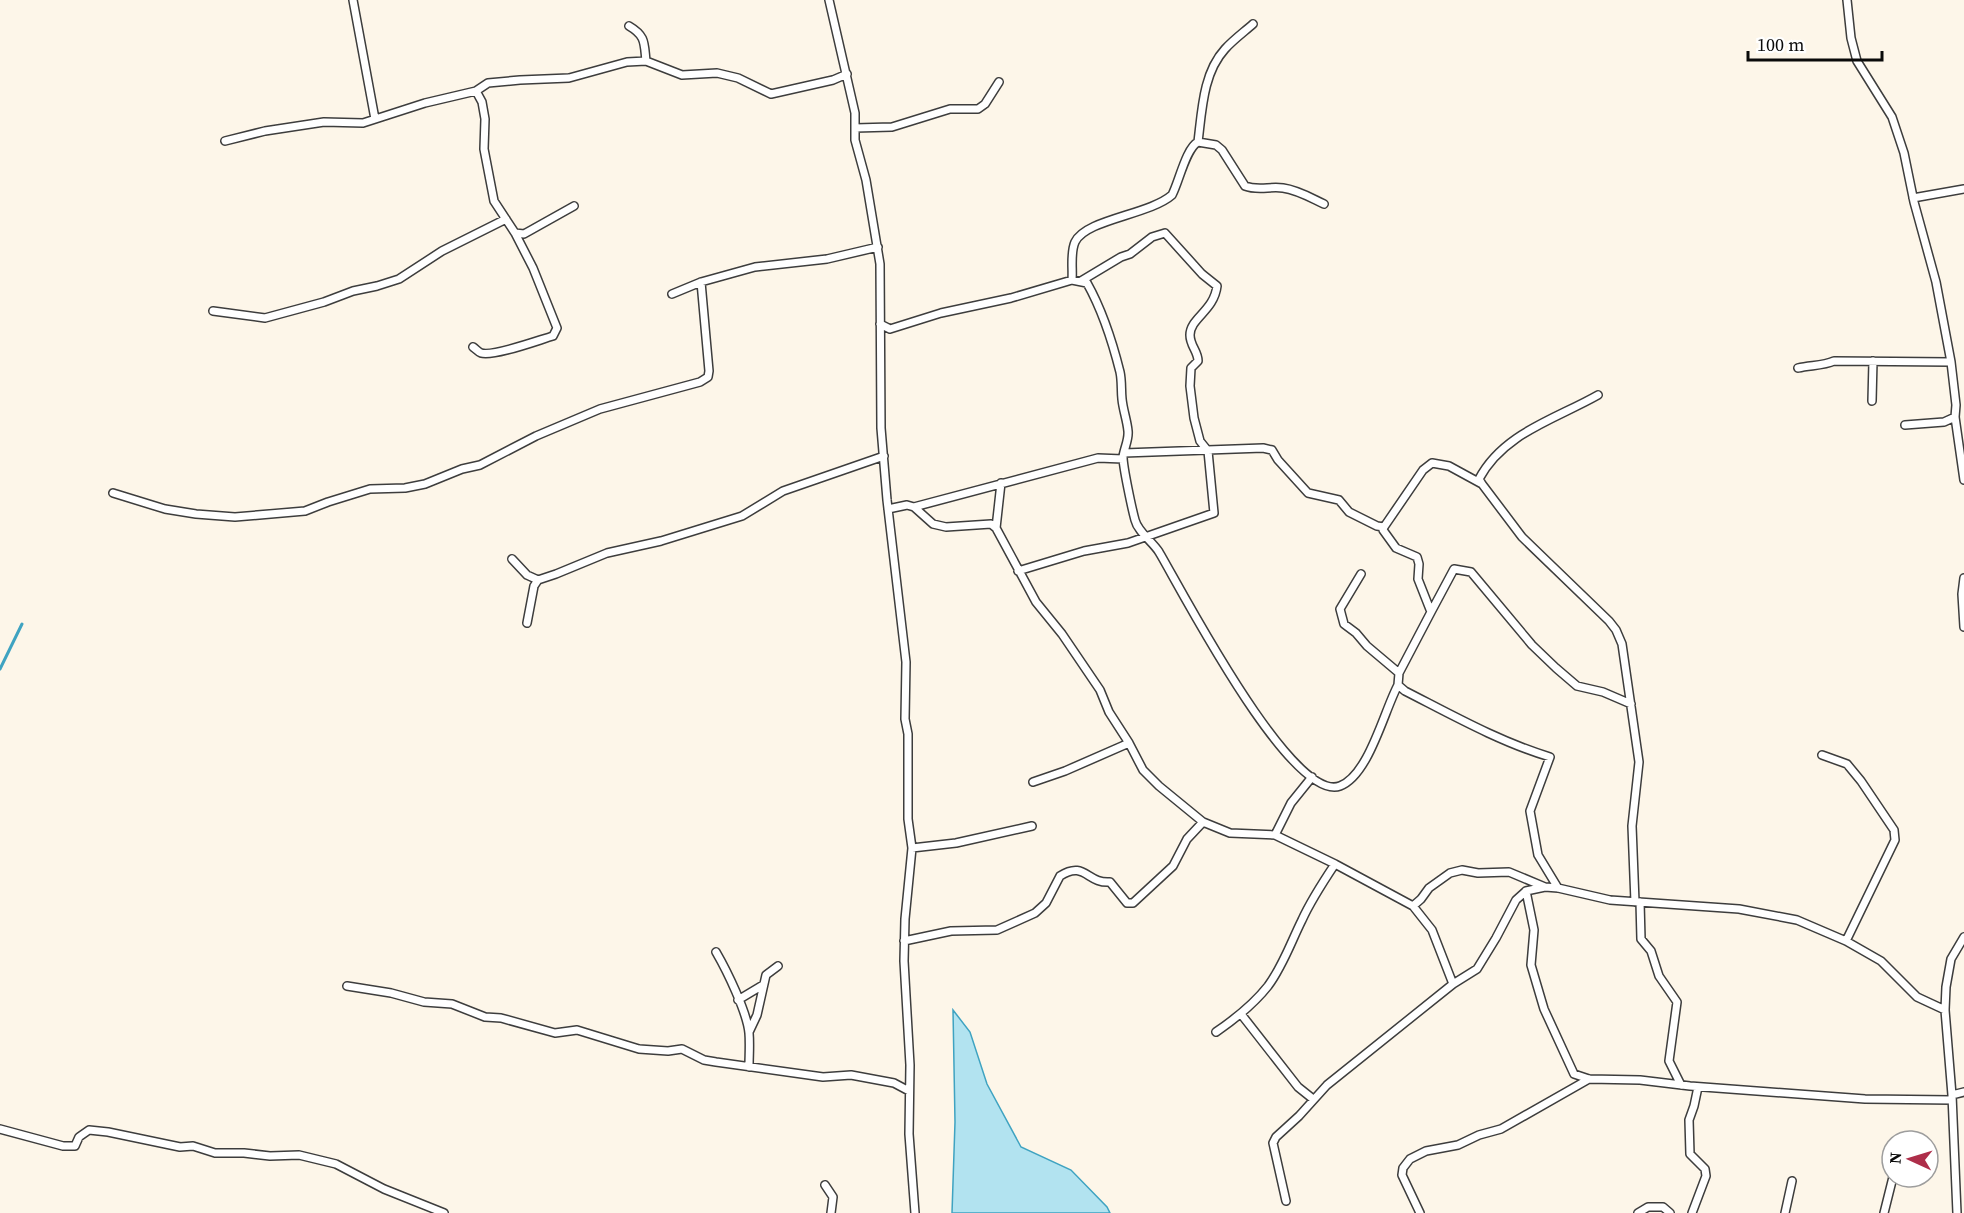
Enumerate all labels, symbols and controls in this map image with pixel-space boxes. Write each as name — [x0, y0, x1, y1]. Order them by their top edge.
scale bar — [1748, 24, 1882, 62]
text: 100 m — [1757, 32, 1804, 57]
north arrow — [1880, 1129, 1940, 1189]
text: N — [1884, 1151, 1906, 1165]

